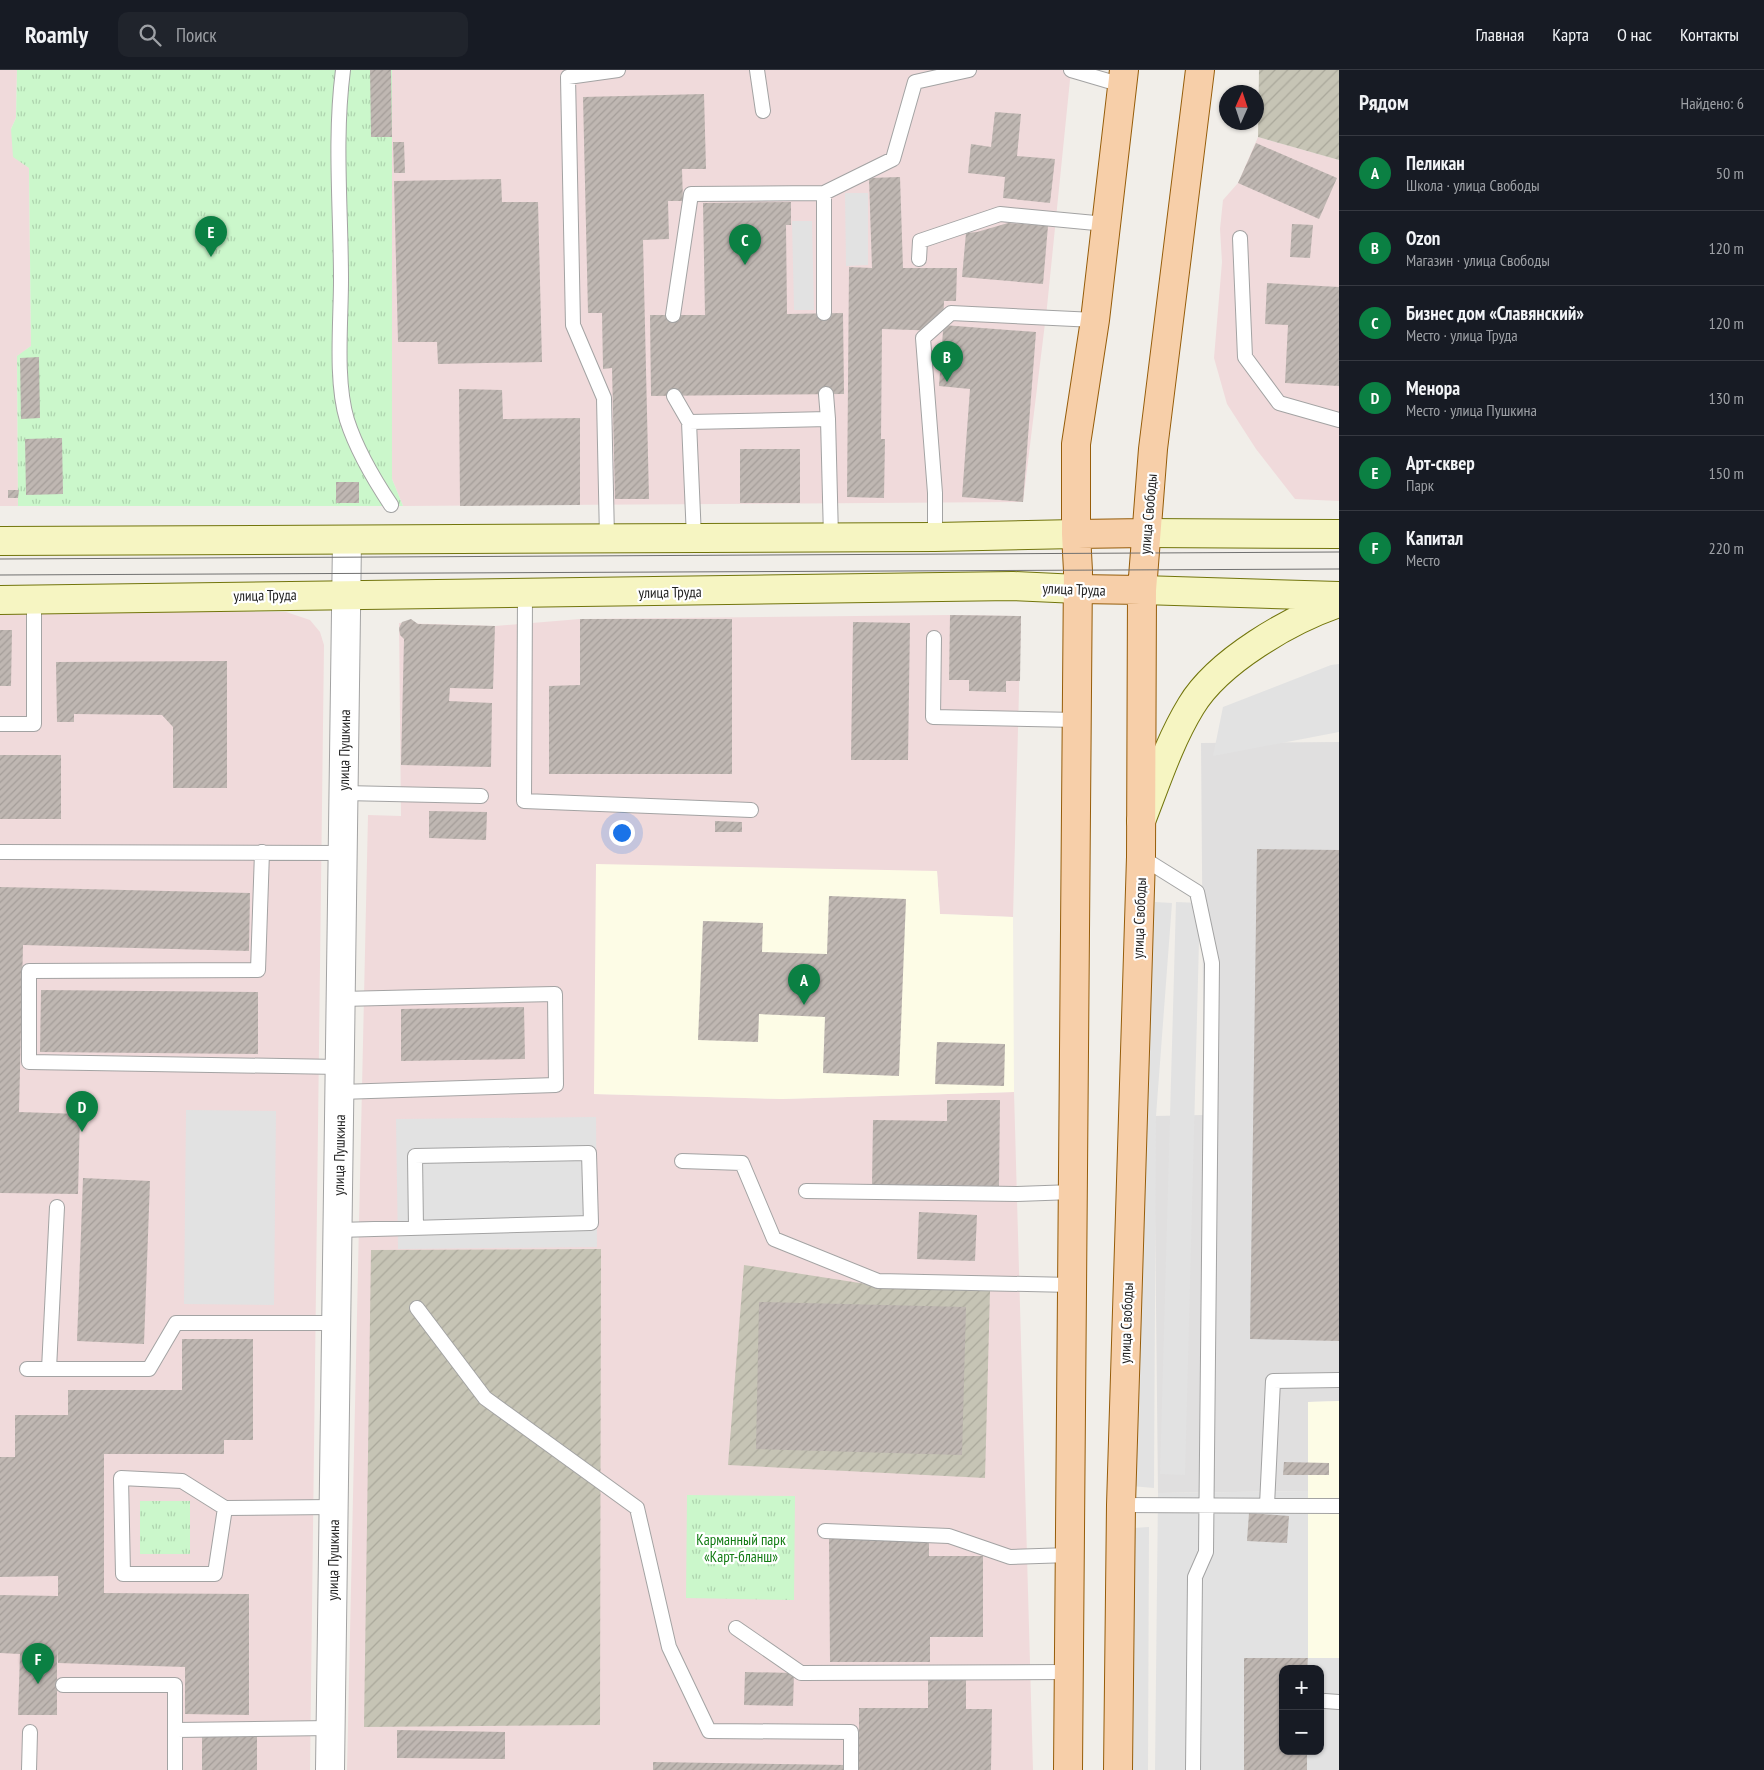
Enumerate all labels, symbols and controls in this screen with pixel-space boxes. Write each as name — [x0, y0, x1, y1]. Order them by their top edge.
search box — [118, 12, 468, 57]
text: Roamly — [25, 19, 88, 50]
icon: search — [136, 21, 164, 49]
text: Поиск — [176, 23, 217, 47]
text: Главная — [1476, 23, 1524, 46]
text: Карта — [1552, 23, 1589, 46]
text: О нас — [1617, 23, 1652, 46]
text: Контакты — [1680, 23, 1739, 46]
north arrow — [1219, 85, 1264, 130]
text: Рядом — [1359, 89, 1409, 116]
text: Найдено: 6 — [1681, 93, 1744, 113]
text: Пеликан — [1406, 151, 1465, 175]
text: A — [1371, 163, 1379, 183]
text: 50 m — [1716, 163, 1744, 183]
text: Школа · улица Свободы — [1406, 175, 1540, 195]
pin: E — [195, 216, 227, 257]
pin: C — [729, 224, 761, 265]
text: Ozon — [1406, 226, 1440, 250]
text: B — [1371, 238, 1379, 258]
text: 120 m — [1709, 238, 1744, 258]
text: Магазин · улица Свободы — [1406, 250, 1550, 270]
text: Бизнес дом «Славянский» — [1406, 301, 1584, 325]
text: C — [1371, 313, 1379, 333]
text: 120 m — [1709, 313, 1744, 333]
text: Место · улица Труда — [1406, 325, 1518, 345]
pin: B — [931, 341, 963, 382]
text: Менора — [1406, 376, 1460, 400]
text: D — [1371, 388, 1379, 408]
text: 130 m — [1709, 388, 1744, 408]
text: Место · улица Пушкина — [1406, 400, 1537, 420]
text: Арт-сквер — [1406, 451, 1475, 475]
text: E — [1372, 463, 1378, 483]
text: 150 m — [1709, 463, 1744, 483]
street label: улица Свободы — [1135, 473, 1161, 555]
text: Парк — [1406, 475, 1434, 495]
text: Капитал — [1406, 526, 1463, 550]
text: F — [1372, 538, 1378, 558]
text: 220 m — [1709, 538, 1744, 558]
text: Место — [1406, 550, 1440, 570]
street label: улица Труда — [1042, 578, 1106, 600]
street label: улица Труда — [638, 582, 702, 602]
street label: улица Труда — [233, 585, 297, 605]
street label: улица Пушкина — [334, 709, 354, 791]
your location — [609, 820, 635, 846]
street label: улица Свободы — [1128, 877, 1150, 959]
pin: A — [788, 964, 820, 1005]
pin: D — [66, 1091, 98, 1132]
street label: улица Пушкина — [329, 1114, 349, 1196]
street label: улица Свободы — [1115, 1282, 1137, 1364]
street label: улица Пушкина — [323, 1519, 343, 1601]
park label: Карманный парк «Карт-бланш» — [696, 1530, 786, 1566]
pin: F — [22, 1643, 54, 1684]
map controls — [1279, 1665, 1324, 1755]
button: + — [1279, 1665, 1324, 1710]
button: − — [1279, 1710, 1324, 1755]

